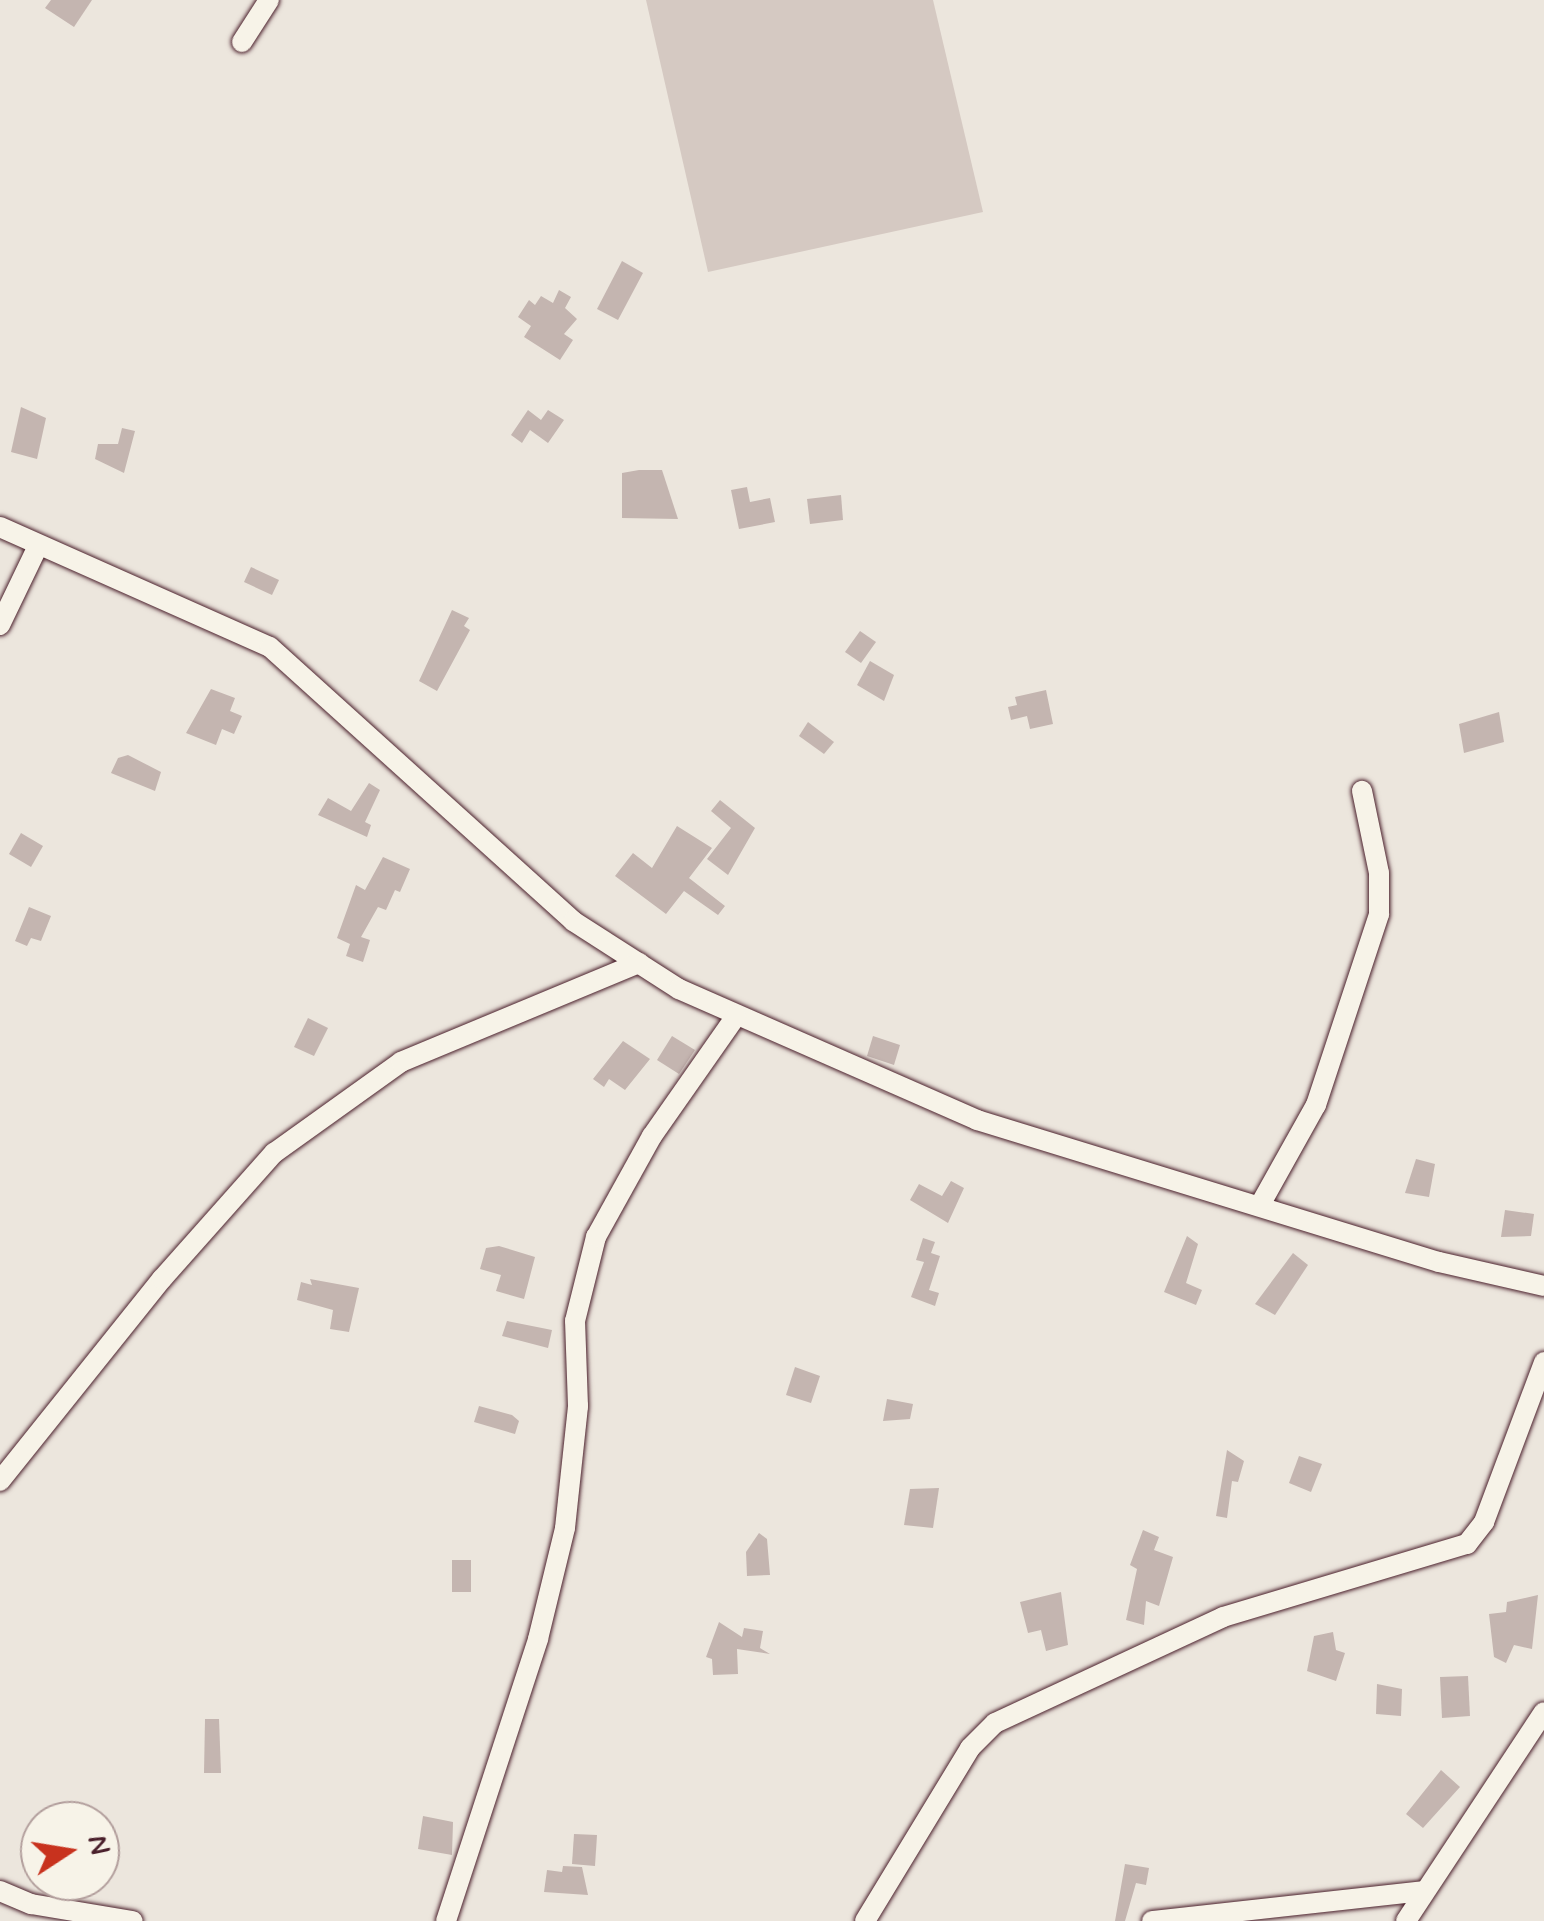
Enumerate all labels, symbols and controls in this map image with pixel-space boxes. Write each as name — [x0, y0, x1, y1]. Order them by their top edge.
north arrow — [20, 1801, 120, 1901]
text: N — [78, 1832, 118, 1858]

